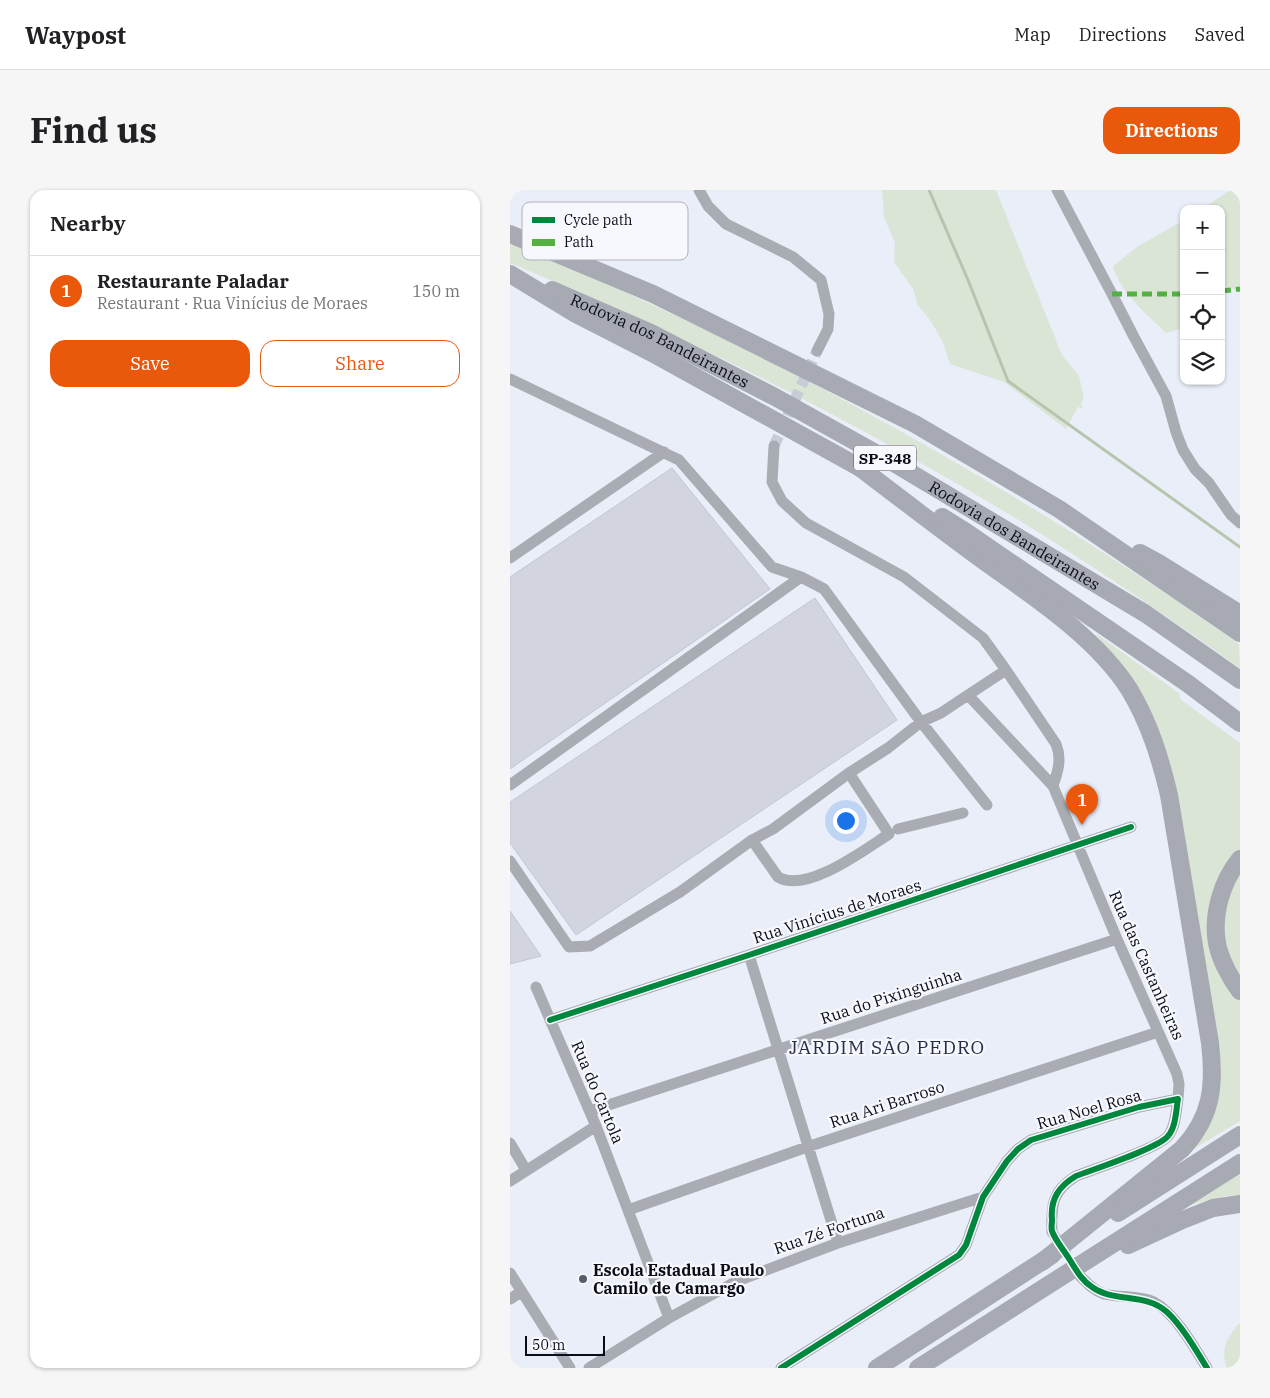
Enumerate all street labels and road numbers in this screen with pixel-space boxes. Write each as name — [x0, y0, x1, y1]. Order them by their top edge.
street label: Rodovia dos Bandeirantes — [567, 289, 752, 392]
road number: SP-348 — [854, 446, 916, 470]
street label: Rodovia dos Bandeirantes — [925, 476, 1104, 594]
street label: Rua Vinícius de Moraes — [750, 874, 924, 948]
street label: Rua das Castanheiras — [1105, 887, 1189, 1043]
street label: Rua do Pixinguinha — [818, 964, 964, 1028]
street label: Rua do Cartola — [567, 1038, 629, 1147]
street label: Rua Ari Barroso — [827, 1076, 947, 1132]
street label: Rua Noel Rosa — [1034, 1084, 1144, 1133]
street label: Rua Zé Fortuna — [771, 1202, 887, 1258]

